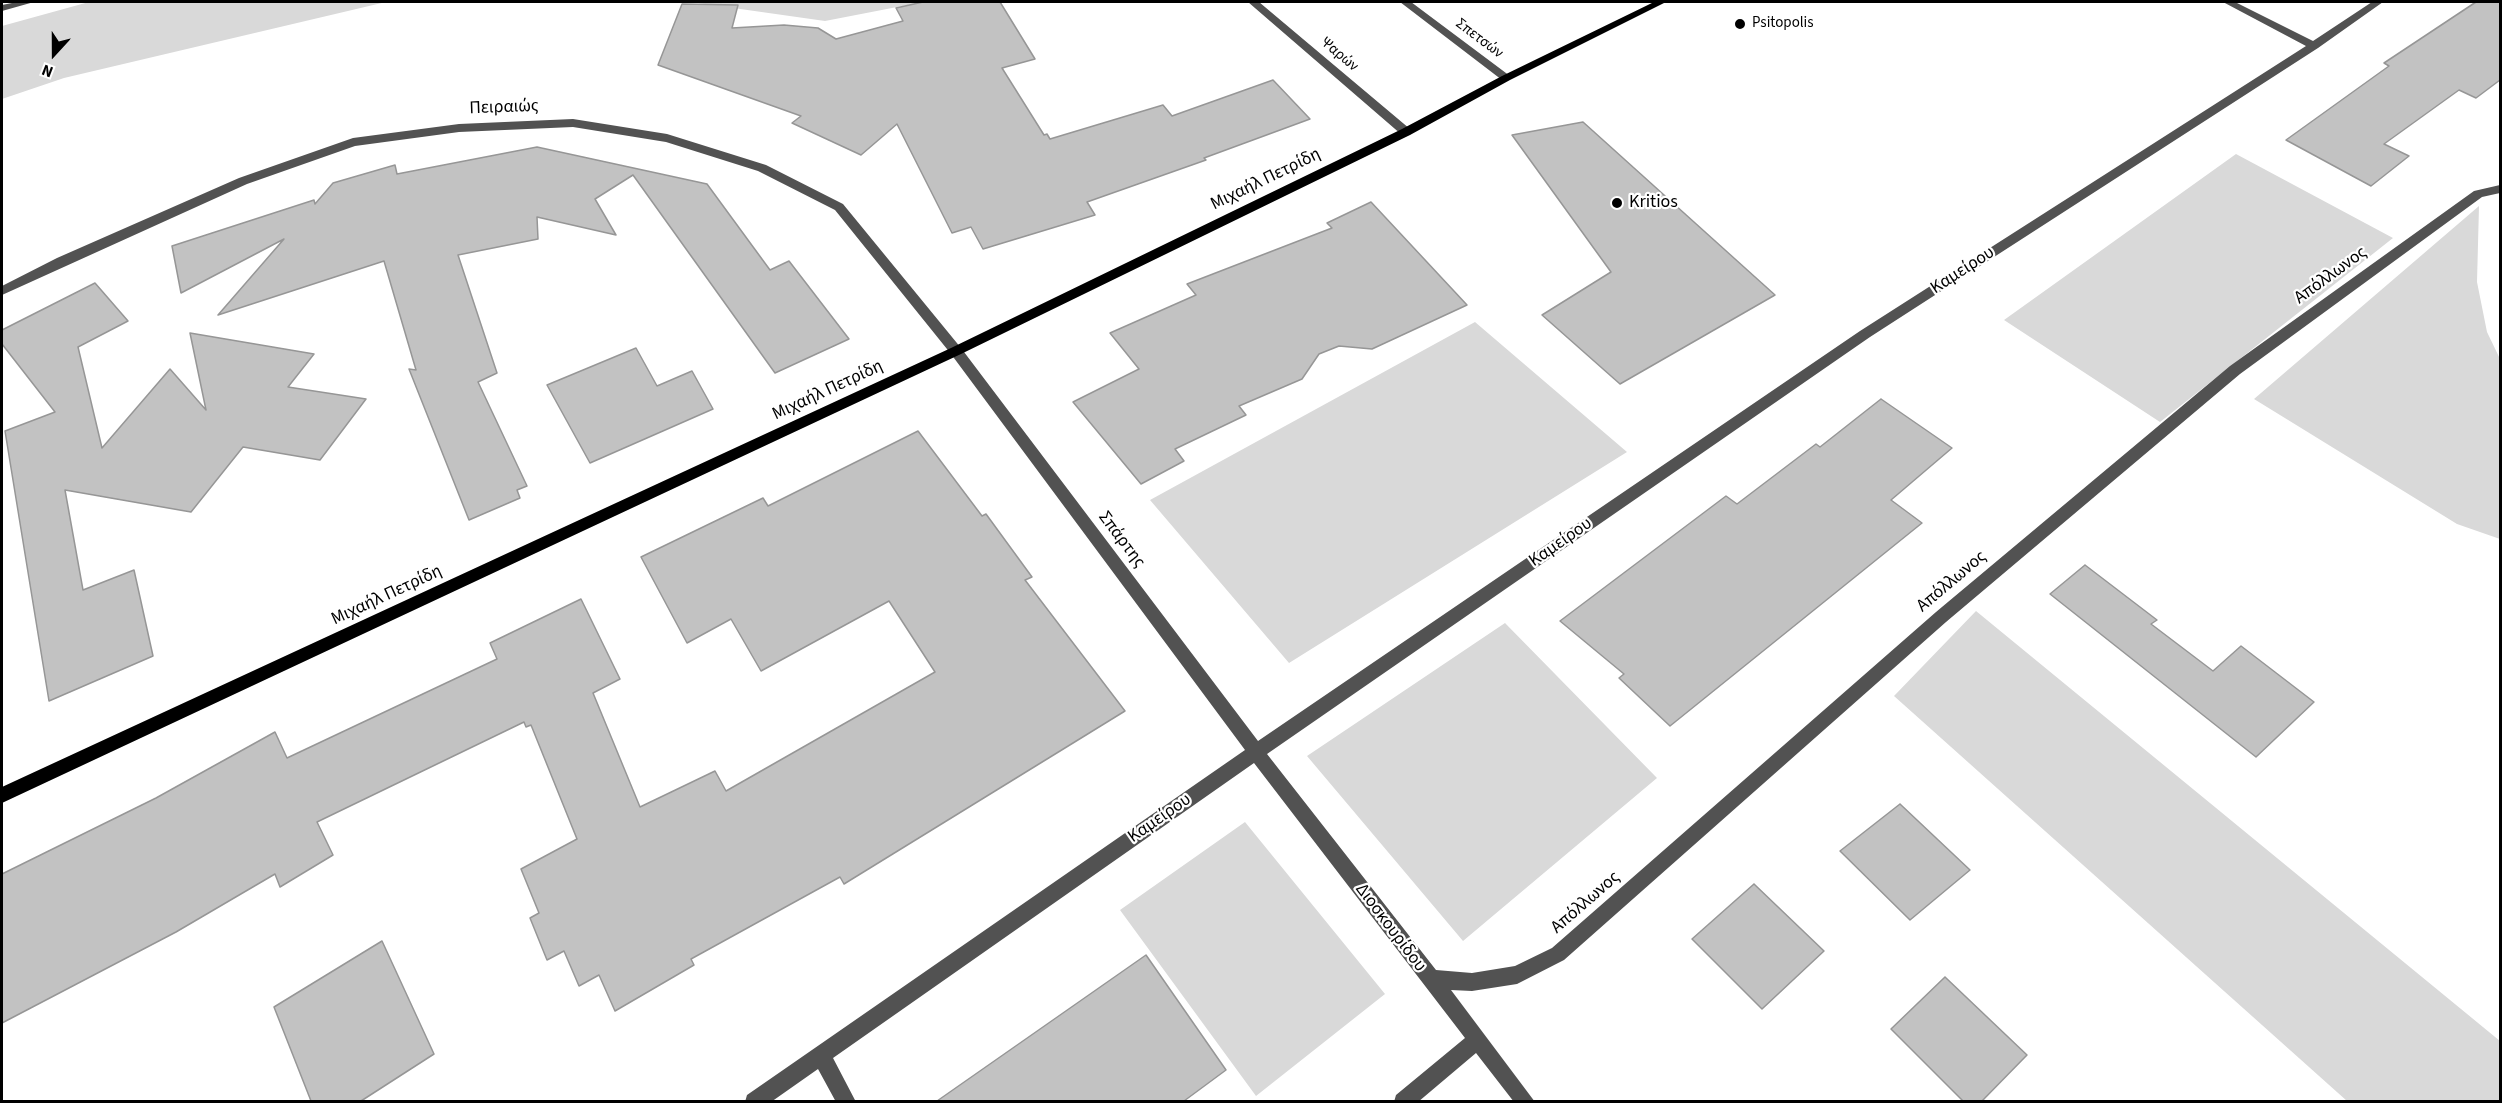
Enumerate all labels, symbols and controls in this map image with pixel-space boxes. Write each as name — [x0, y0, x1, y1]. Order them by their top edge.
street label: Σπετσών — [1452, 15, 1506, 63]
place label: Psitopolis — [1752, 15, 1814, 33]
marker: Psitopolis — [1733, 17, 1747, 31]
north arrow — [24, 24, 84, 84]
street label: Ψαρών — [1316, 34, 1362, 76]
text: N — [39, 59, 56, 83]
street label: Πειραιώς — [469, 96, 539, 120]
street label: Μιχαήλ Πετρίδη — [1208, 144, 1324, 216]
place label: Kritios — [1629, 192, 1678, 214]
marker: Kritios — [1610, 196, 1624, 210]
street label: Καμείρου — [1927, 242, 1999, 300]
street label: Απόλλωνος — [2290, 242, 2372, 310]
street label: Μιχαήλ Πετρίδη — [769, 356, 887, 426]
street label: Σπάρτης — [1093, 508, 1149, 572]
street label: Καμείρου — [1525, 514, 1597, 572]
street label: Απόλλωνος — [1913, 547, 1991, 617]
street label: Μιχαήλ Πετρίδη — [328, 561, 446, 631]
street label: Καμείρου — [1124, 790, 1196, 848]
street label: Απόλλωνος — [1547, 867, 1625, 939]
street label: Διοσκουρίδου — [1350, 880, 1430, 976]

